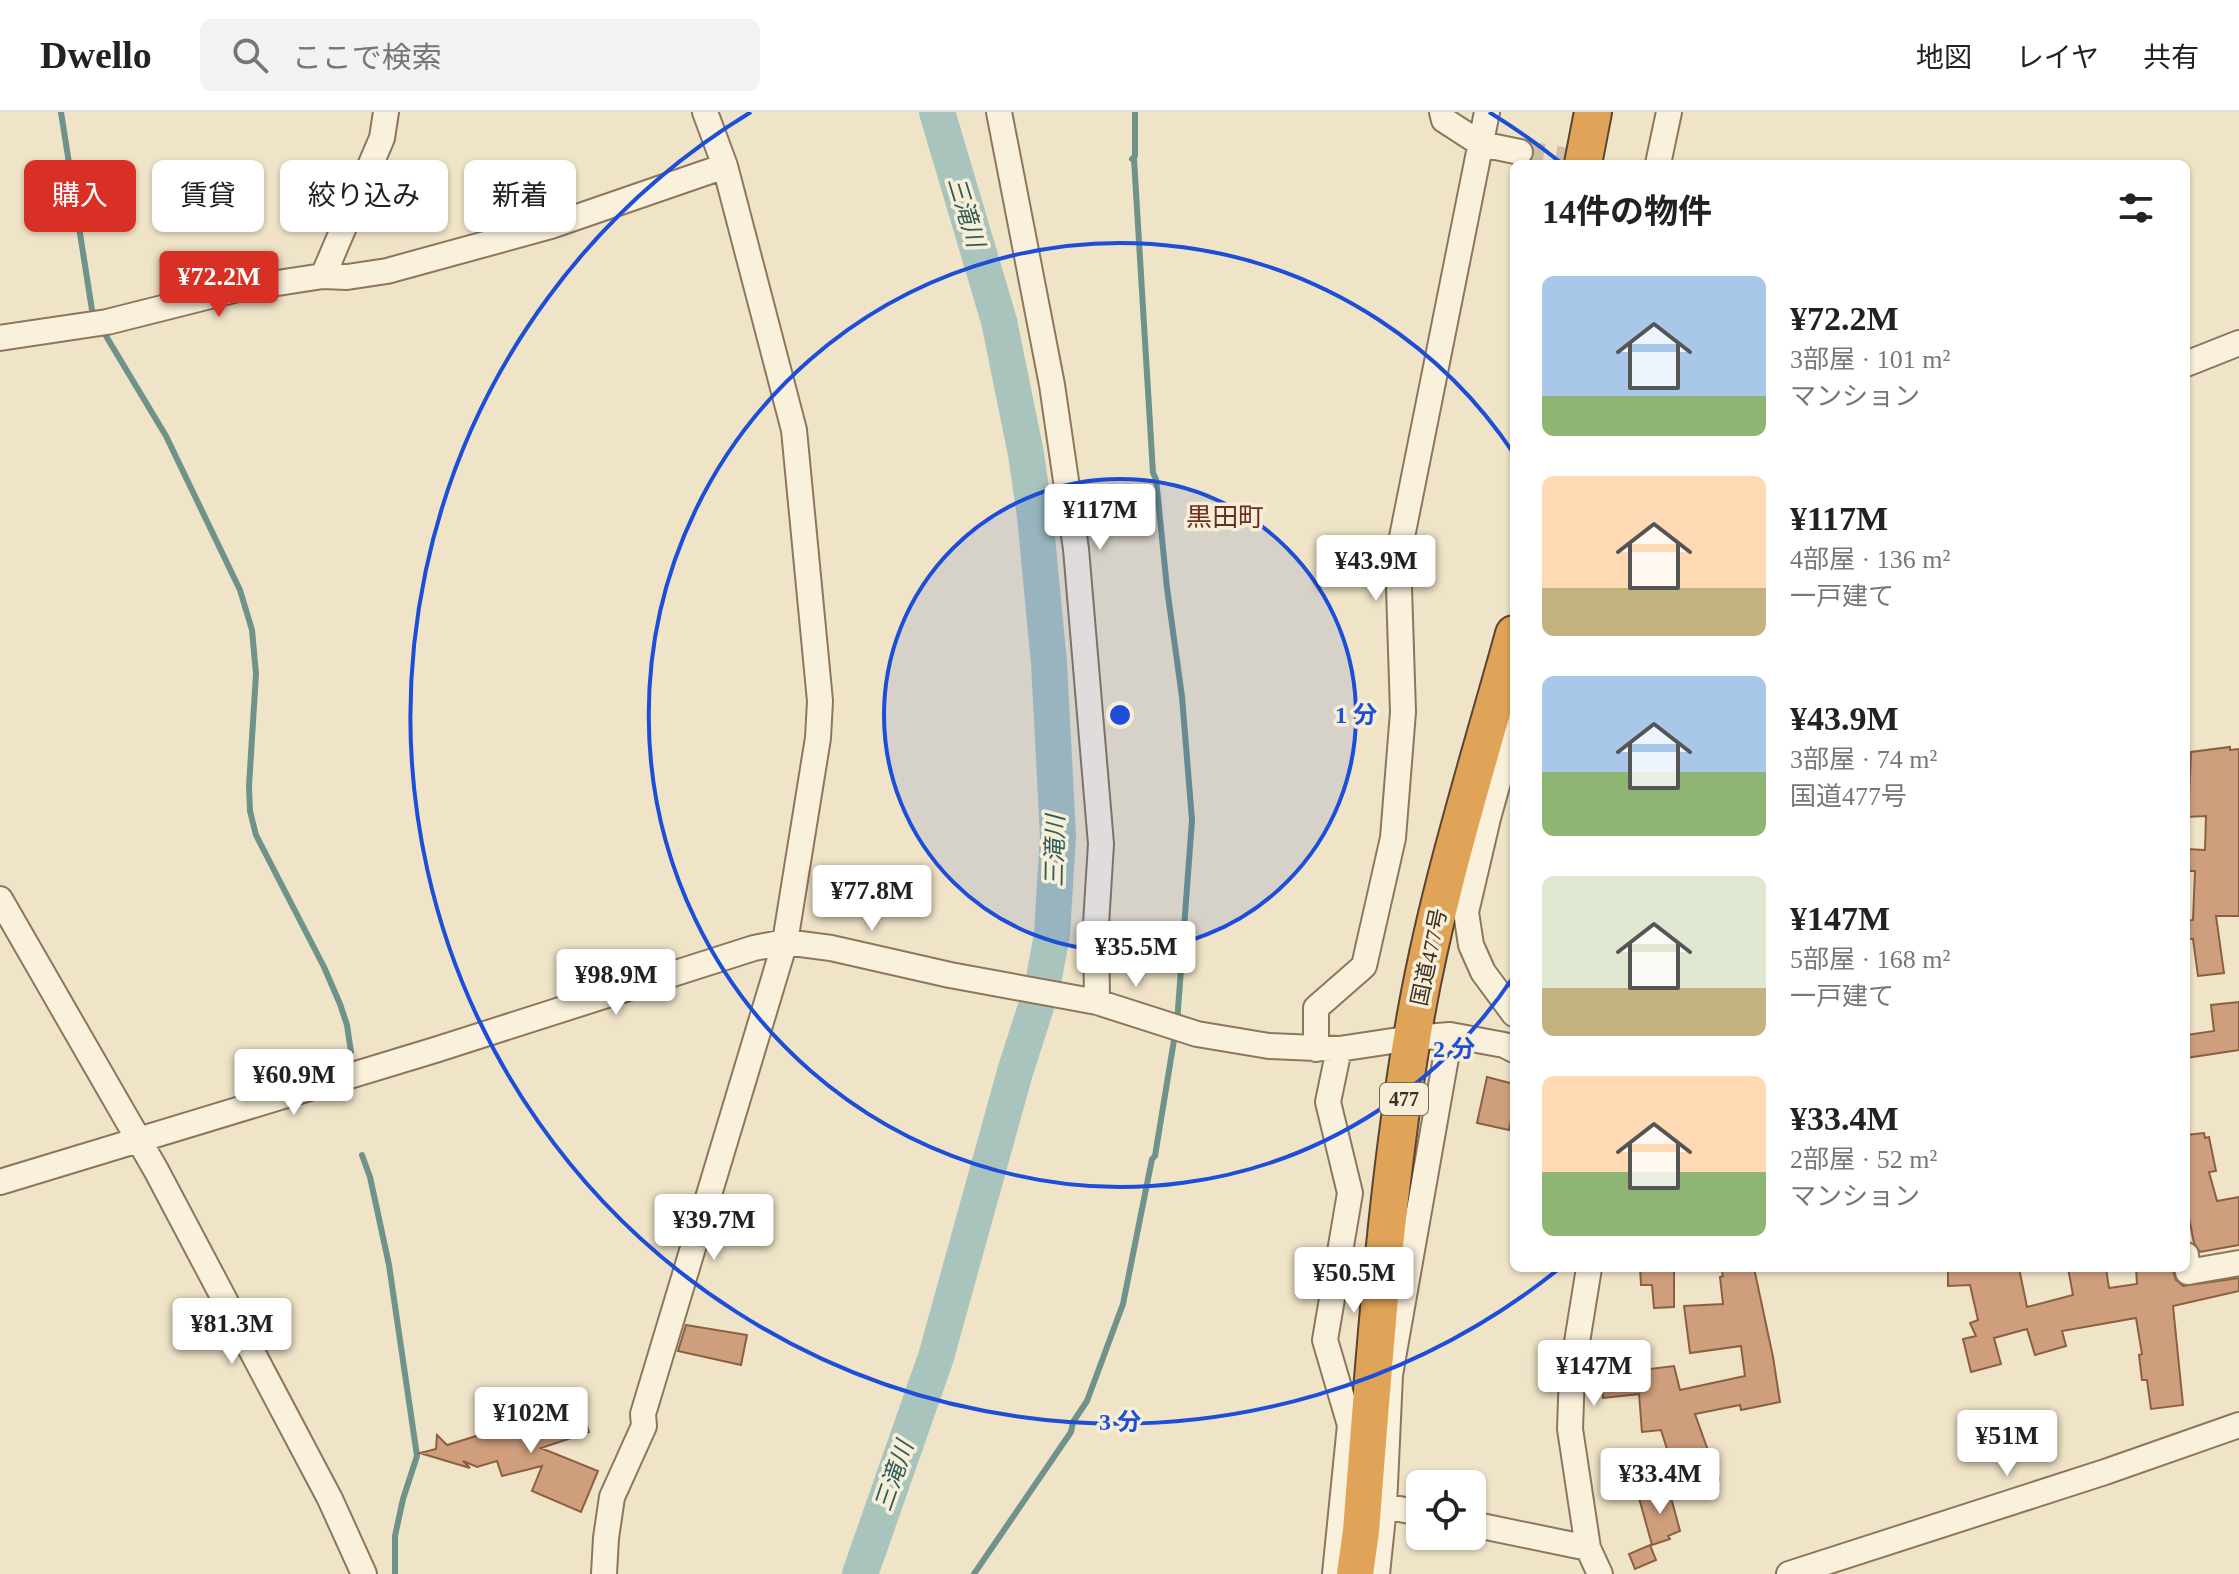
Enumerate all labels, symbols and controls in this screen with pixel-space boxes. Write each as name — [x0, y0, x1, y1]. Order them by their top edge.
search box — [200, 19, 760, 91]
icon: search — [228, 33, 272, 77]
text: Dwello — [40, 34, 152, 76]
text: ここで検索 — [292, 41, 442, 74]
text: 地図 — [1916, 42, 1972, 73]
text: レイヤ — [2016, 42, 2099, 73]
text: 共有 — [2143, 42, 2199, 73]
chip: 購入 — [24, 160, 136, 232]
chip: 賃貸 — [152, 160, 264, 232]
chip: 絞り込み — [280, 160, 448, 232]
chip: 新着 — [464, 160, 576, 232]
water label: 三滝川 — [943, 174, 990, 253]
icon: filters — [2114, 186, 2158, 230]
text: 14件の物件 — [1542, 193, 1712, 230]
pin: ¥72.2M — [154, 251, 284, 319]
text: ¥72.2M — [177, 262, 261, 291]
text: ¥72.2M — [1790, 300, 1899, 337]
icon: home — [1606, 308, 1702, 404]
text: 3部屋 · 101 m² — [1790, 345, 1950, 374]
text: マンション — [1790, 382, 1920, 411]
pin: ¥117M — [1044, 484, 1156, 552]
text: ¥117M — [1062, 495, 1138, 524]
text: ¥117M — [1790, 500, 1888, 537]
district label: 黒田町 — [1186, 503, 1264, 532]
icon: home — [1606, 508, 1702, 604]
pin: ¥43.9M — [1311, 535, 1441, 603]
text: 4部屋 · 136 m² — [1790, 545, 1950, 574]
text: ¥43.9M — [1334, 546, 1418, 575]
text: 一戸建て — [1790, 582, 1894, 611]
text: ¥43.9M — [1790, 700, 1899, 737]
centre of rings — [1106, 701, 1134, 729]
text: 1 分 — [1335, 702, 1377, 728]
icon: home — [1606, 708, 1702, 804]
text: 3部屋 · 74 m² — [1790, 745, 1937, 774]
text: 国道477号 — [1790, 782, 1907, 811]
water label: 三滝川 — [1041, 812, 1069, 887]
pin: ¥77.8M — [807, 865, 937, 933]
text: ¥77.8M — [830, 876, 914, 905]
text: ¥147M — [1790, 900, 1890, 937]
street label: 国道477号 — [1406, 906, 1452, 1008]
icon: home — [1606, 908, 1702, 1004]
pin: ¥35.5M — [1071, 921, 1201, 989]
text: ¥35.5M — [1094, 932, 1178, 961]
text: 5部屋 · 168 m² — [1790, 945, 1950, 974]
pin: ¥98.9M — [551, 949, 681, 1017]
text: ¥98.9M — [574, 960, 658, 989]
text: 一戸建て — [1790, 982, 1894, 1011]
text: 2 分 — [1433, 1036, 1475, 1062]
pin: ¥60.9M — [229, 1049, 359, 1117]
text: ¥60.9M — [252, 1060, 336, 1089]
road number: 477 — [1380, 1083, 1428, 1115]
text: ¥33.4M — [1790, 1100, 1899, 1137]
icon: home — [1606, 1108, 1702, 1204]
text: 2部屋 · 52 m² — [1790, 1145, 1937, 1174]
text: マンション — [1790, 1182, 1920, 1211]
pin: ¥39.7M — [649, 1194, 779, 1262]
text: ¥39.7M — [672, 1205, 756, 1234]
pin: ¥50.5M — [1289, 1247, 1419, 1315]
text: ¥50.5M — [1312, 1258, 1396, 1287]
pin: ¥81.3M — [167, 1298, 297, 1366]
text: ¥81.3M — [190, 1309, 274, 1338]
pin: ¥147M — [1538, 1340, 1650, 1408]
text: ¥147M — [1556, 1351, 1632, 1380]
pin: ¥102M — [475, 1387, 587, 1455]
text: ¥102M — [493, 1398, 569, 1427]
text: 3 分 — [1099, 1409, 1141, 1435]
pin: ¥51M — [1960, 1410, 2054, 1478]
text: ¥51M — [1975, 1421, 2039, 1450]
water label: 三滝川 — [870, 1435, 919, 1514]
pin: ¥33.4M — [1595, 1448, 1725, 1516]
text: ¥33.4M — [1618, 1459, 1702, 1488]
map controls — [1406, 1470, 1486, 1550]
button: locate — [1406, 1470, 1486, 1550]

